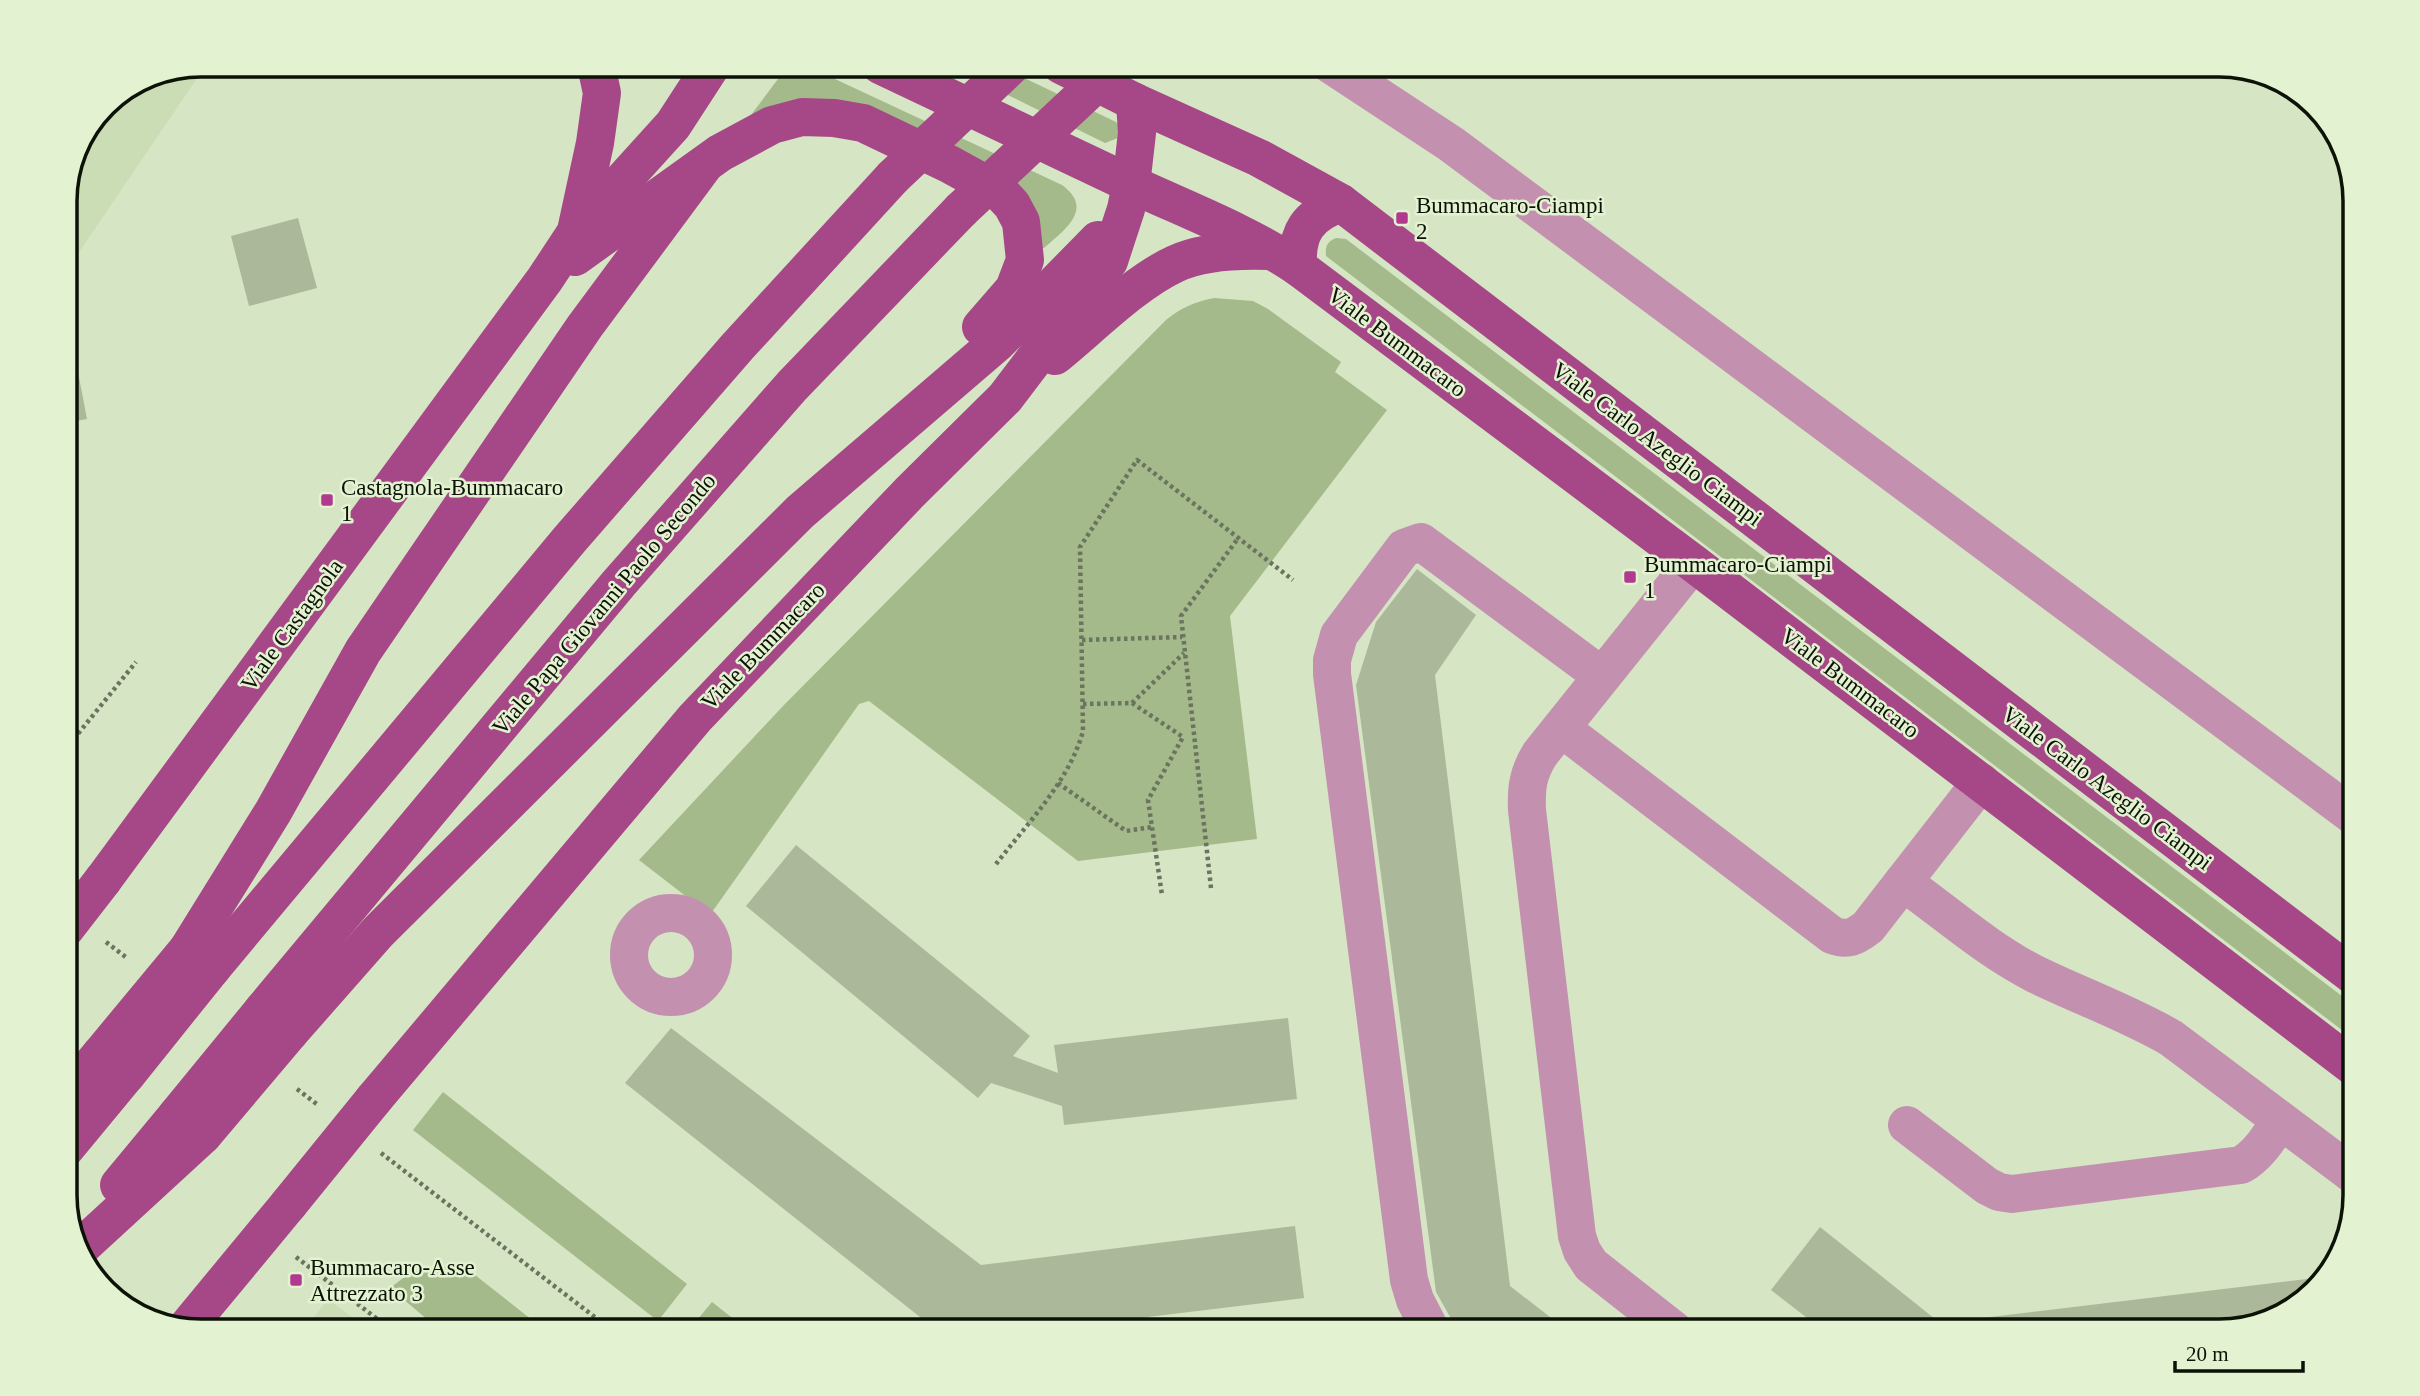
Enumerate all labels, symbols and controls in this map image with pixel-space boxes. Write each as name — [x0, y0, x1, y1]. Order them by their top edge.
place label: Bummacaro-Ciampi 2 — [1416, 193, 1604, 244]
marker: Bummacaro-Ciampi 2 — [1394, 210, 1410, 226]
street label: Viale Bummacaro — [1323, 282, 1471, 402]
street label: Viale Carlo Azeglio Ciampi — [1547, 357, 1767, 531]
street label: Viale Papa Giovanni Paolo Secondo — [487, 468, 721, 740]
place label: Castagnola-Bummacaro 1 — [341, 475, 563, 526]
marker: Castagnola-Bummacaro 1 — [319, 492, 335, 508]
place label: Bummacaro-Ciampi 1 — [1644, 552, 1832, 603]
street label: Viale Castagnola — [236, 554, 348, 696]
marker: Bummacaro-Ciampi 1 — [1622, 569, 1638, 585]
street label: Viale Bummacaro — [696, 577, 830, 715]
street label: Viale Bummacaro — [1776, 623, 1924, 743]
street label: Viale Carlo Azeglio Ciampi — [1997, 701, 2217, 875]
place label: Bummacaro-Asse Attrezzato 3 — [310, 1255, 475, 1306]
marker: Bummacaro-Asse Attrezzato 3 — [288, 1272, 304, 1288]
scale bar — [2175, 1330, 2303, 1374]
text: 20 m — [2186, 1342, 2229, 1366]

